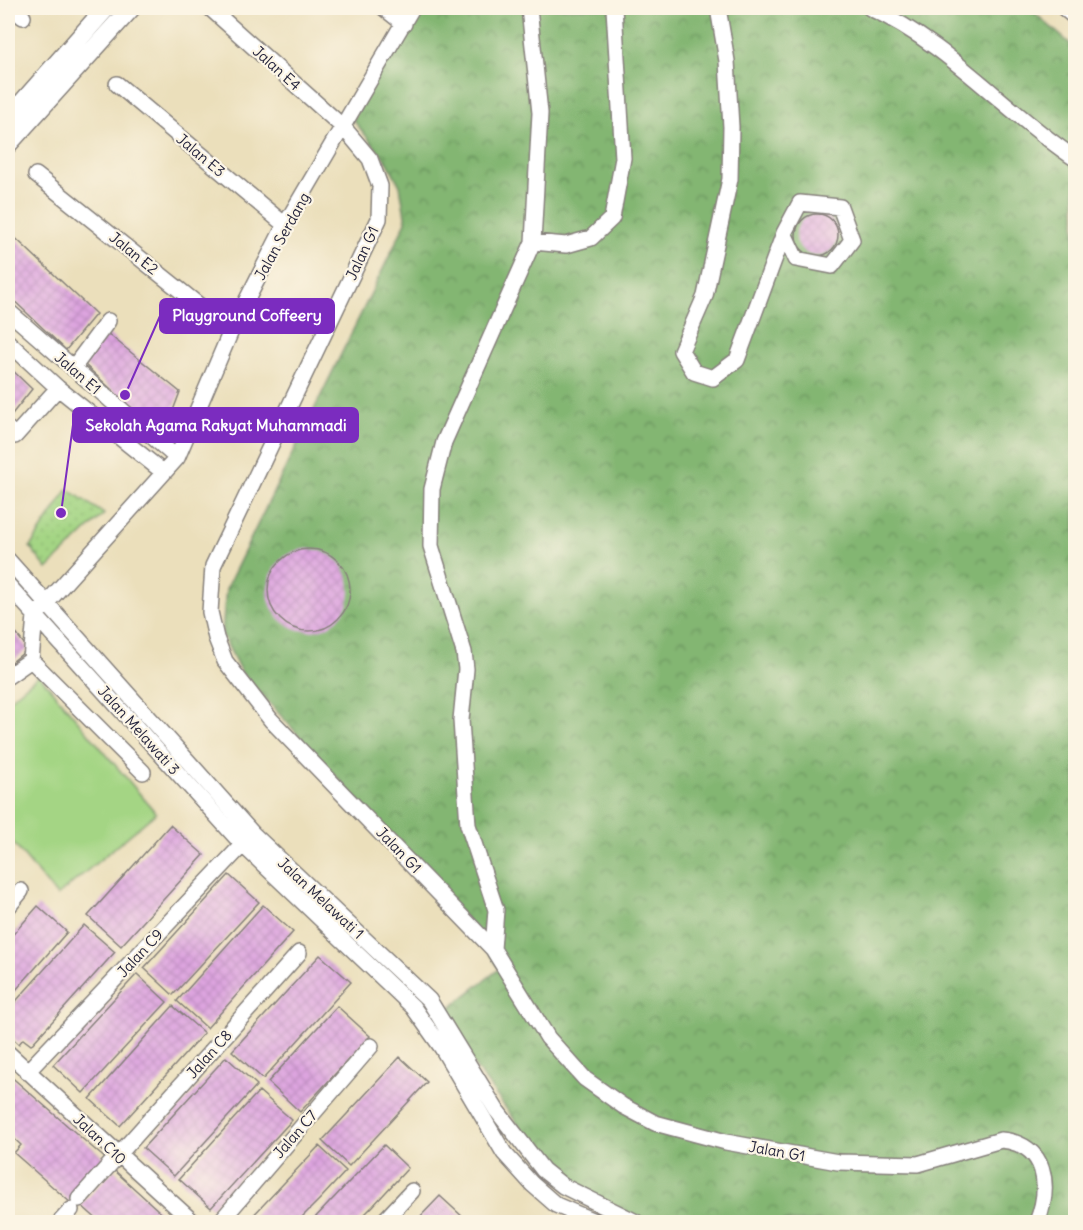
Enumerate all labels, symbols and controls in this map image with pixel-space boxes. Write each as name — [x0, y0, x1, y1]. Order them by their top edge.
street label: Jalan E4 — [249, 42, 305, 95]
street label: Jalan E3 — [173, 129, 229, 181]
street label: Jalan Serdang — [250, 189, 314, 283]
street label: Jalan G1 — [341, 223, 383, 283]
street label: Jalan E2 — [106, 228, 162, 278]
callout: Playground Coffeery — [160, 299, 334, 333]
text: Playground Coffeery — [172, 305, 322, 326]
street label: Jalan E1 — [51, 348, 105, 398]
callout: Sekolah Agama Rakyat Muhammadi — [73, 408, 358, 442]
text: Sekolah Agama Rakyat Muhammadi — [85, 415, 347, 436]
street label: Jalan Melawati 3 — [94, 682, 184, 778]
street label: Jalan G1 — [372, 823, 426, 877]
street label: Jalan Melawati 1 — [274, 853, 368, 943]
street label: Jalan C9 — [113, 925, 167, 981]
street label: Jalan C8 — [182, 1026, 236, 1082]
street label: Jalan C7 — [269, 1106, 321, 1162]
street label: Jalan C10 — [69, 1110, 131, 1168]
street label: Jalan G1 — [747, 1137, 807, 1165]

